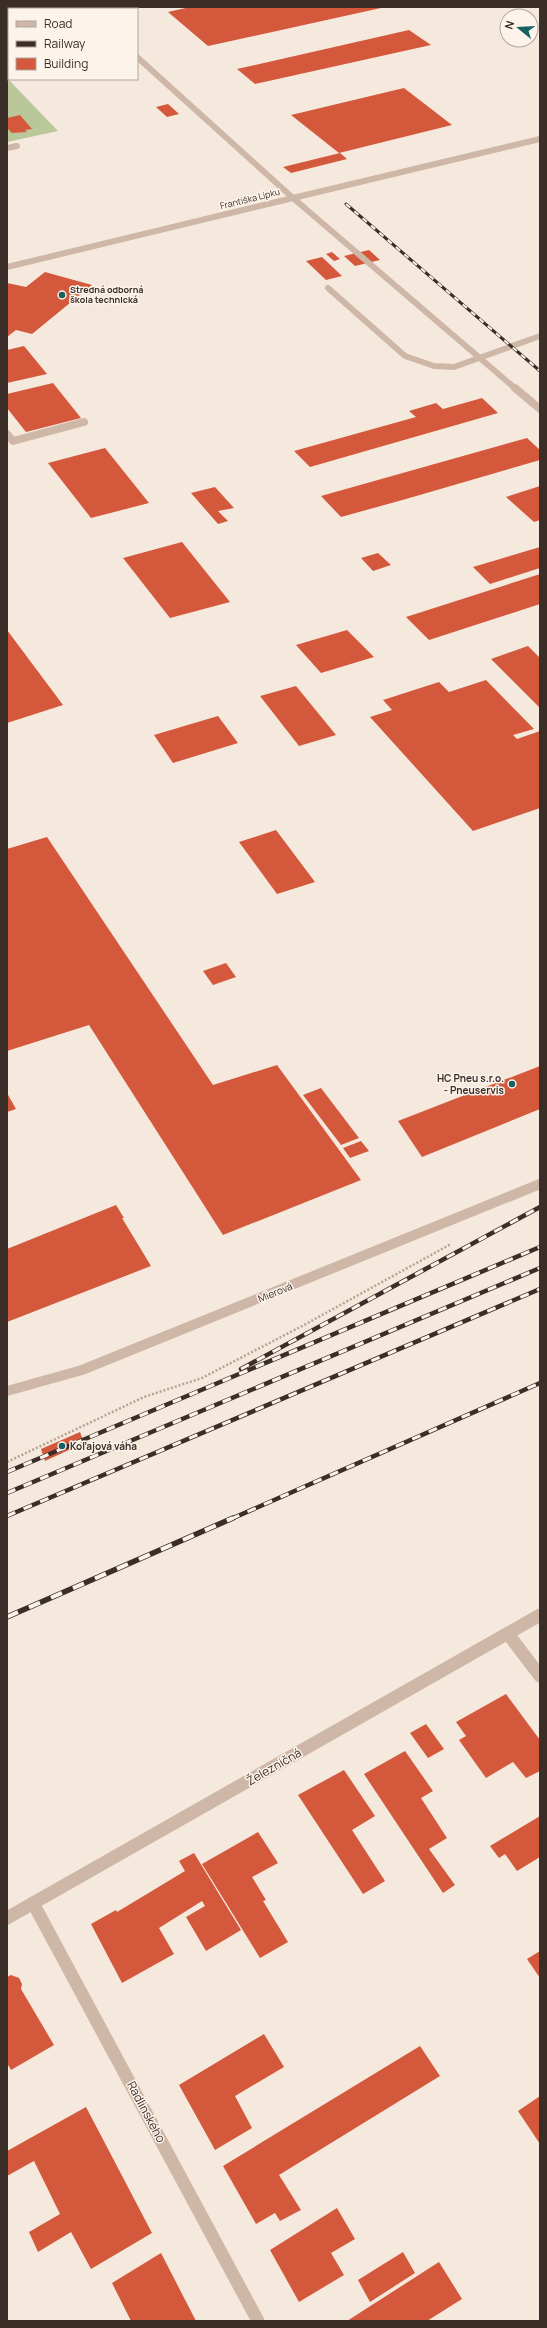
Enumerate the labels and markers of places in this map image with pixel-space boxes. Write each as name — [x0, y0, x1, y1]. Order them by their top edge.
place label: Stredná odborná škola technická — [70, 283, 144, 306]
marker: Stredná odborná škola technická — [57, 290, 67, 300]
place label: HC Pneu s.r.o. - Pneuservis — [437, 1071, 505, 1097]
marker: HC Pneu s.r.o. - Pneuservis — [507, 1079, 517, 1089]
place label: Koľajová váha — [70, 1439, 137, 1453]
marker: Koľajová váha — [57, 1441, 67, 1451]

